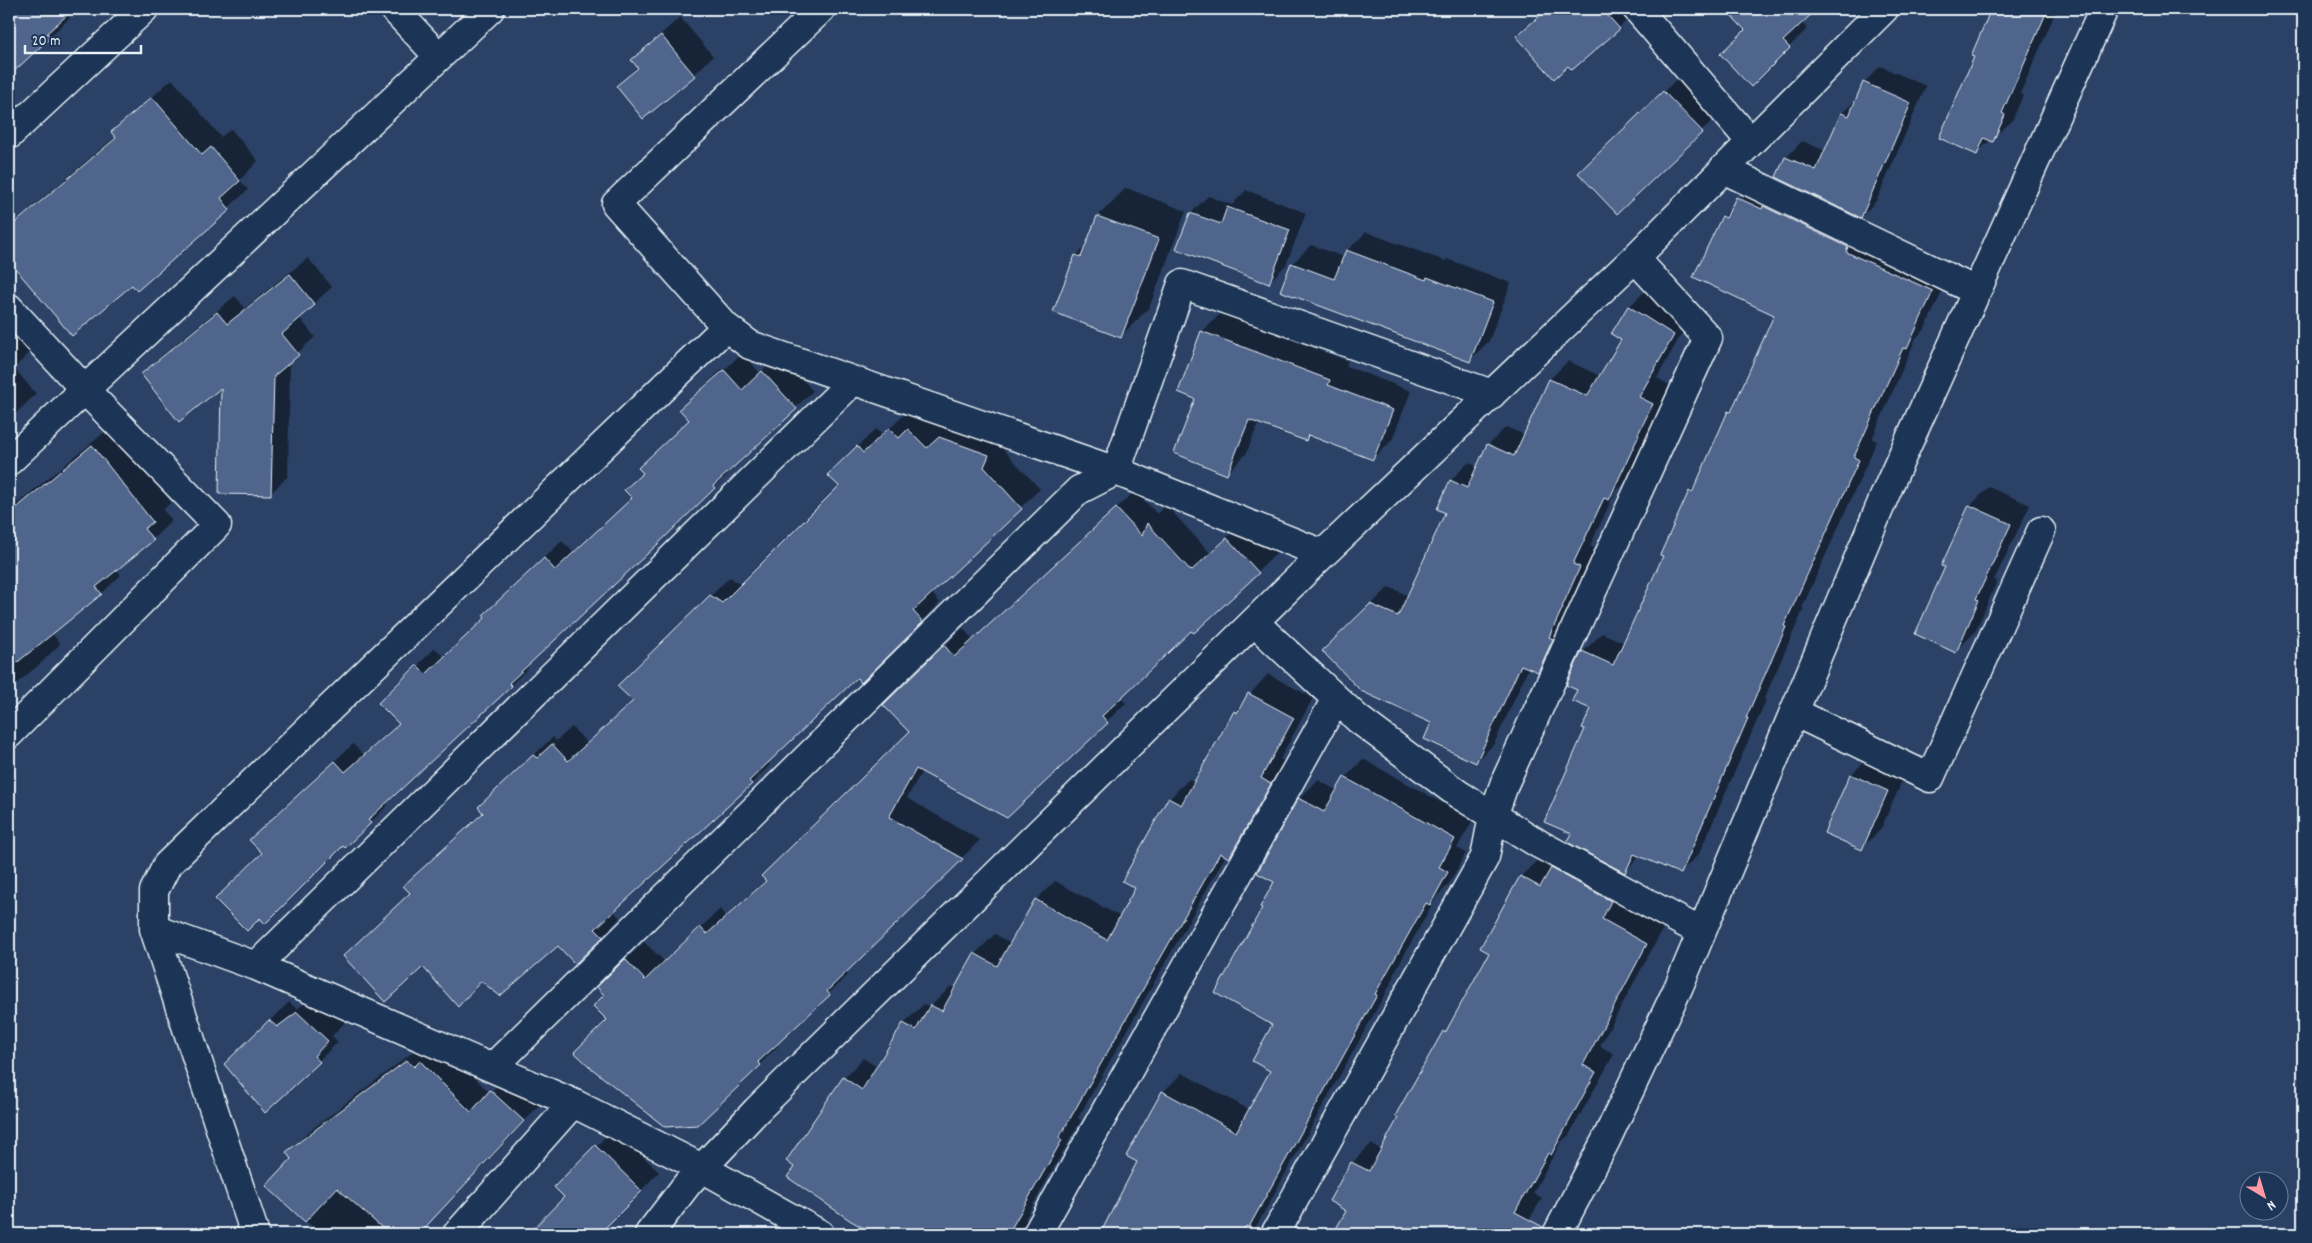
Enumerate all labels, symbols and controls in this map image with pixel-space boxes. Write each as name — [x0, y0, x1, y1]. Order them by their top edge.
scale bar — [25, 22, 141, 54]
text: 20 m — [32, 31, 60, 53]
north arrow — [2240, 1170, 2290, 1220]
text: N — [2262, 1195, 2280, 1215]

